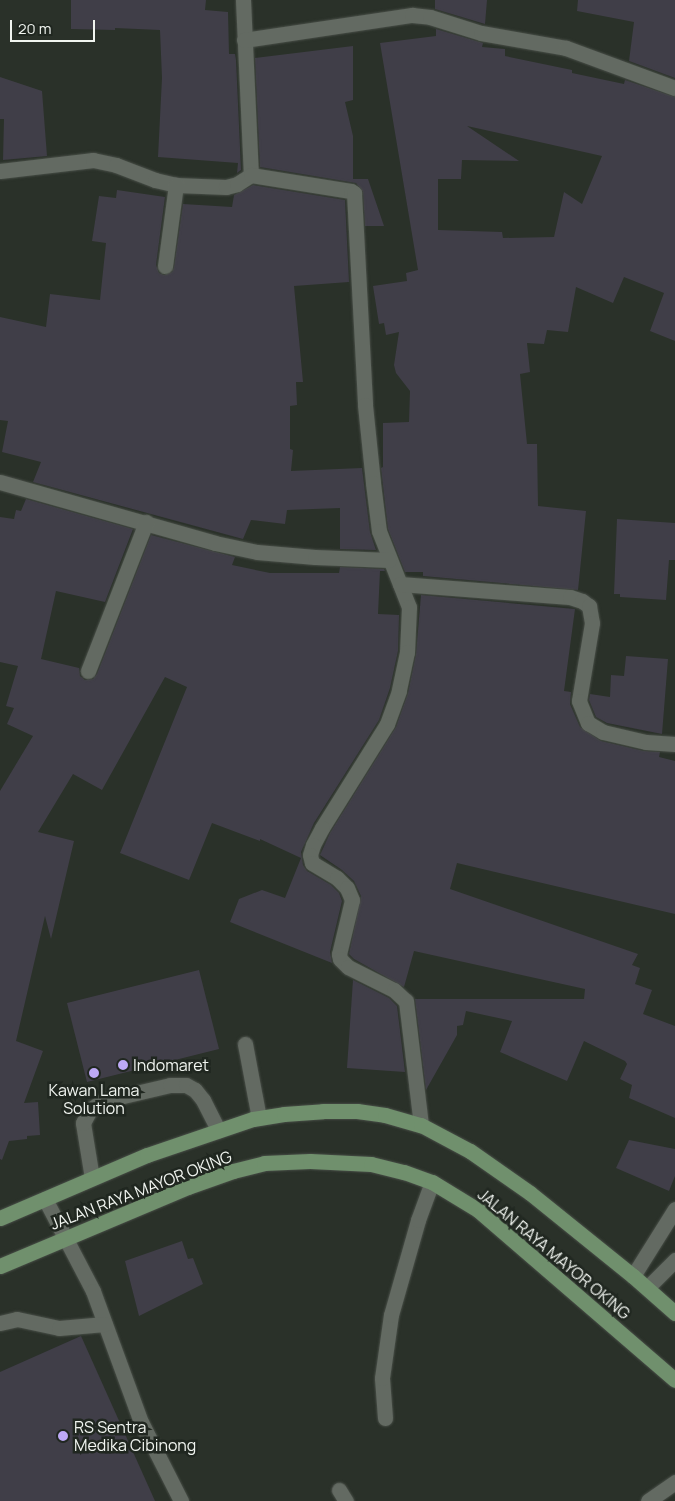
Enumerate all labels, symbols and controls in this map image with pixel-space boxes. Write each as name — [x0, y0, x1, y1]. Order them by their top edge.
scale bar — [12, 10, 98, 42]
text: 20 m — [18, 18, 51, 39]
place label: Indomaret — [133, 1055, 209, 1075]
marker: Indomaret — [117, 1059, 129, 1071]
marker: Kawan Lama Solution — [88, 1067, 100, 1079]
place label: Kawan Lama Solution — [49, 1080, 139, 1118]
street label: JALAN RAYA MAYOR OKING — [48, 1146, 234, 1234]
street label: JALAN RAYA MAYOR OKING — [474, 1185, 634, 1323]
place label: RS Sentra Medika Cibinong — [74, 1417, 196, 1455]
marker: RS Sentra Medika Cibinong — [56, 1429, 70, 1443]

